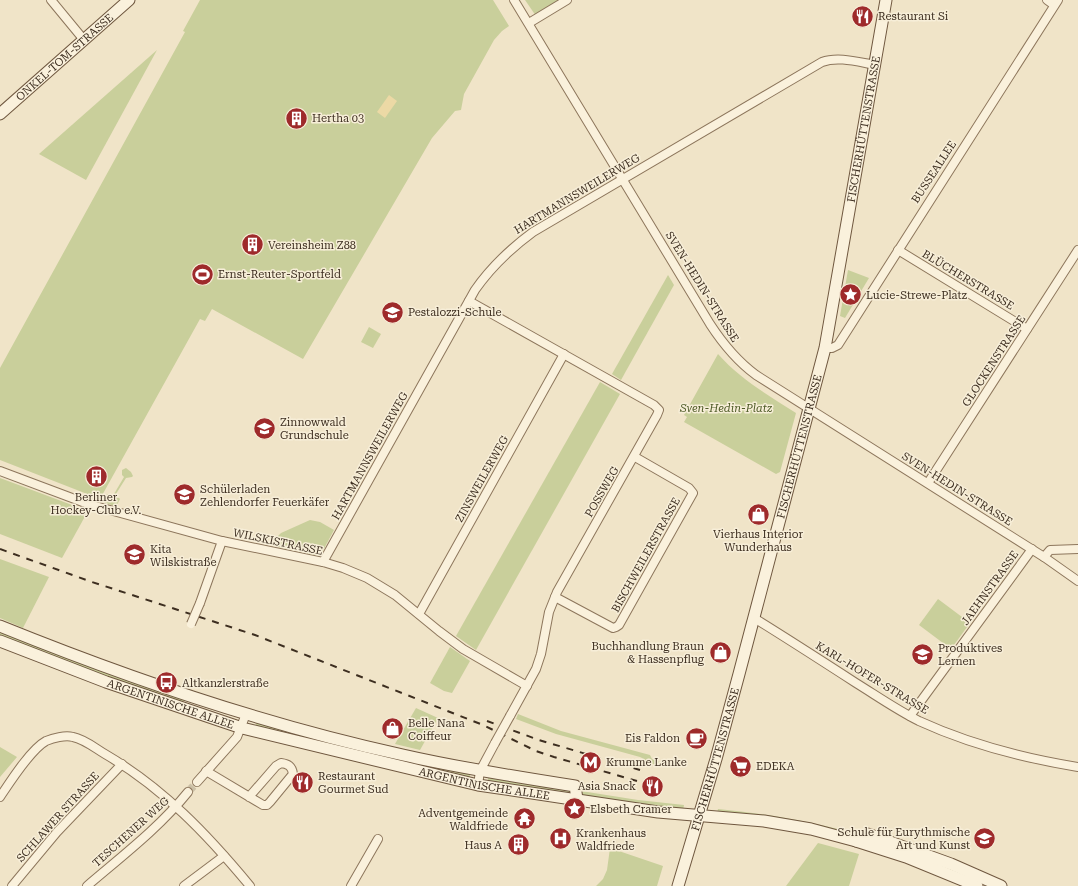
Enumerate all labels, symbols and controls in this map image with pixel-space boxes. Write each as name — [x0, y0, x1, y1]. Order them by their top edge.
restaurant icon: Restaurant Si — [850, 3, 876, 29]
place label: Restaurant Si — [878, 10, 949, 23]
street label: ONKEL-TOM-STRASSE — [13, 11, 116, 103]
street label: FISCHERHÜTTENSTRASSE — [844, 55, 883, 203]
building icon: Hertha 03 — [283, 105, 309, 131]
place label: Hertha 03 — [312, 112, 364, 125]
street label: BUSSEALLEE — [909, 138, 959, 206]
street label: HARTMANNSWEILERWEG — [512, 151, 643, 237]
street label: SVEN-HEDIN-STRASSE — [663, 229, 741, 345]
building icon: Vereinsheim Z88 — [239, 232, 265, 258]
place label: Vereinsheim Z88 — [268, 239, 356, 252]
street label: BLÜCHERSTRASSE — [920, 247, 1017, 313]
sports icon: Ernst-Reuter-Sportfeld — [189, 261, 215, 287]
place label: Ernst-Reuter-Sportfeld — [218, 268, 341, 281]
place icon: Lucie-Strewe-Platz — [837, 282, 863, 308]
place label: Lucie-Strewe-Platz — [866, 289, 967, 302]
school or university icon: Pestalozzi-Schule — [380, 299, 406, 325]
place label: Pestalozzi-Schule — [408, 306, 501, 319]
street label: GLOCKENSTRASSE — [960, 313, 1028, 409]
street label: FISCHERHÜTTENSTRASSE — [774, 373, 824, 520]
street label: HARTMANNSWEILERWEG — [329, 389, 411, 522]
park label: Sven-Hedin-Platz — [679, 402, 773, 415]
school or university icon: Zinnowwald Grundschule — [252, 415, 278, 441]
place label: Zinnowwald Grundschule — [280, 416, 349, 442]
street label: ZINSWEILERWEG — [453, 433, 511, 524]
street label: SVEN-HEDIN-STRASSE — [899, 450, 1015, 528]
building icon: Berliner Hockey-Club e.V. — [83, 464, 109, 490]
street label: POSSWEG — [582, 464, 622, 520]
school or university icon: Schülerladen Zehlendorfer Feuerkäfer — [171, 482, 197, 508]
place label: Schülerladen Zehlendorfer Feuerkäfer — [200, 483, 330, 509]
place label: Berliner Hockey-Club e.V. — [51, 491, 142, 517]
street label: BISCHWEILERSTRASSE — [609, 495, 683, 615]
shop icon: Vierhaus Interior Wunderhaus — [745, 501, 771, 527]
street label: WILSKISTRASSE — [232, 526, 324, 558]
place label: Vierhaus Interior Wunderhaus — [713, 528, 804, 554]
school or university icon: Kita Wilskistraße — [122, 542, 148, 568]
place label: Kita Wilskistraße — [150, 543, 216, 569]
street label: JAEHNSTRASSE — [959, 548, 1021, 628]
shop icon: Buchhandlung Braun & Hassenpflug — [707, 639, 733, 665]
street label: KARL-HOFER-STRASSE — [813, 639, 931, 717]
place label: Buchhandlung Braun & Hassenpflug — [592, 640, 705, 666]
school or university icon: Produktives Lernen — [909, 641, 935, 667]
place label: Produktives Lernen — [938, 642, 1002, 668]
bus stop icon: Altkanzlerstraße — [153, 670, 179, 696]
street label: ARGENTINISCHE ALLEE — [106, 676, 236, 731]
place label: Altkanzlerstraße — [182, 677, 269, 690]
street label: FISCHERHÜTTENSTRASSE — [688, 686, 742, 832]
shop icon: Belle Nana Coiffeur — [380, 716, 406, 742]
place label: Belle Nana Coiffeur — [408, 717, 465, 743]
cafe icon: Eis Faldon — [683, 725, 709, 751]
place label: Eis Faldon — [625, 732, 680, 745]
metro station icon: Krumme Lanke — [578, 749, 604, 775]
supermarket icon: EDEKA — [728, 753, 754, 779]
place label: Krumme Lanke — [606, 756, 687, 769]
place label: EDEKA — [756, 760, 795, 773]
street label: ARGENTINISCHE ALLEE — [418, 764, 551, 802]
street label: SCHLAWER STRASSE — [14, 769, 102, 865]
restaurant icon: Restaurant Gourmet Sud — [289, 769, 315, 795]
place label: Restaurant Gourmet Sud — [318, 770, 389, 796]
restaurant icon: Asia Snack — [639, 773, 665, 799]
place label: Asia Snack — [578, 780, 636, 793]
street label: TESCHENER WEG — [90, 794, 172, 870]
place icon: Elsbeth Cramer — [562, 796, 588, 822]
place label: Elsbeth Cramer — [590, 803, 672, 816]
temple icon: Adventgemeinde Waldfriede — [511, 806, 537, 832]
place label: Adventgemeinde Waldfriede — [418, 807, 508, 833]
school or university icon: Schule für Eurythmische Art und Kunst — [972, 825, 998, 851]
hospital icon: Krankenhaus Waldfriede — [547, 826, 573, 852]
place label: Schule für Eurythmische Art und Kunst — [838, 826, 970, 852]
place label: Krankenhaus Waldfriede — [576, 827, 646, 853]
building icon: Haus A — [505, 832, 531, 858]
place label: Haus A — [464, 839, 502, 852]

